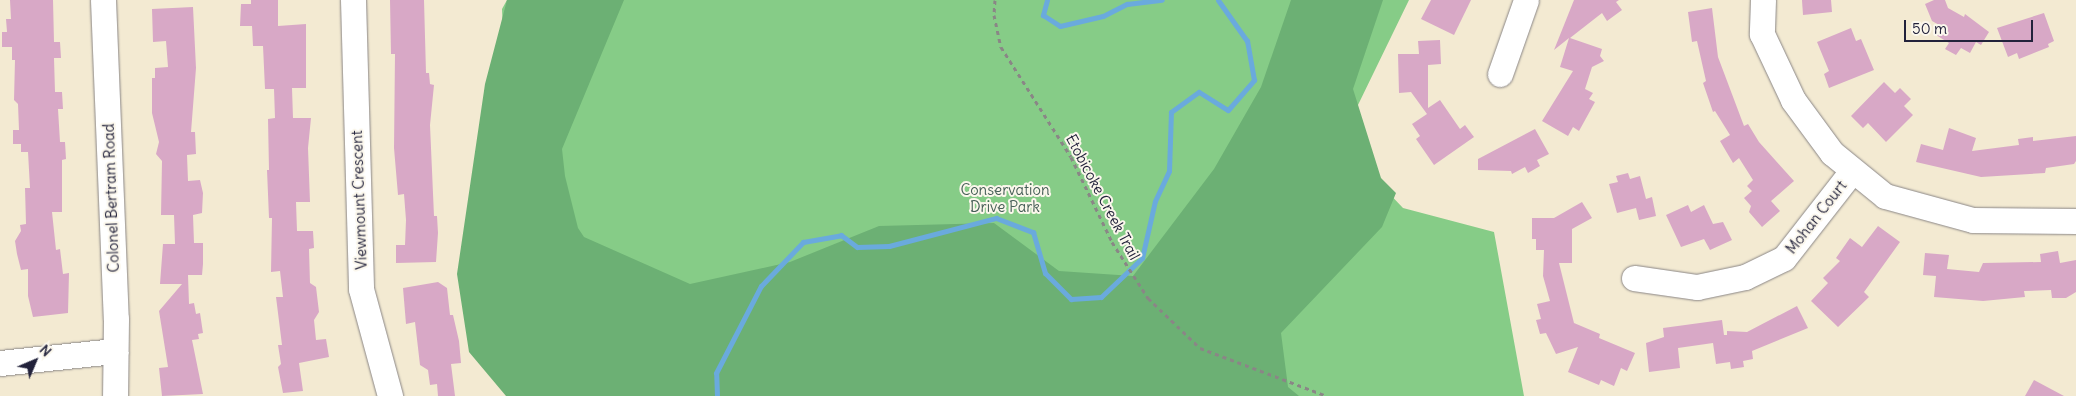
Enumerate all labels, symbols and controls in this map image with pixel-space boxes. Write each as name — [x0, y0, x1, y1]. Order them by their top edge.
scale bar — [1906, 10, 2035, 42]
text: 50 m — [1912, 19, 1947, 38]
street label: Colonel Bertram Road — [99, 123, 123, 273]
street label: Viewmount Crescent — [348, 130, 370, 270]
street label: Etobicoke Creek Trail — [1062, 131, 1144, 263]
street label: Mohan Court — [1782, 177, 1850, 257]
park label: Conservation Drive Park — [960, 180, 1050, 215]
north arrow — [10, 336, 60, 386]
text: N — [36, 341, 55, 360]

